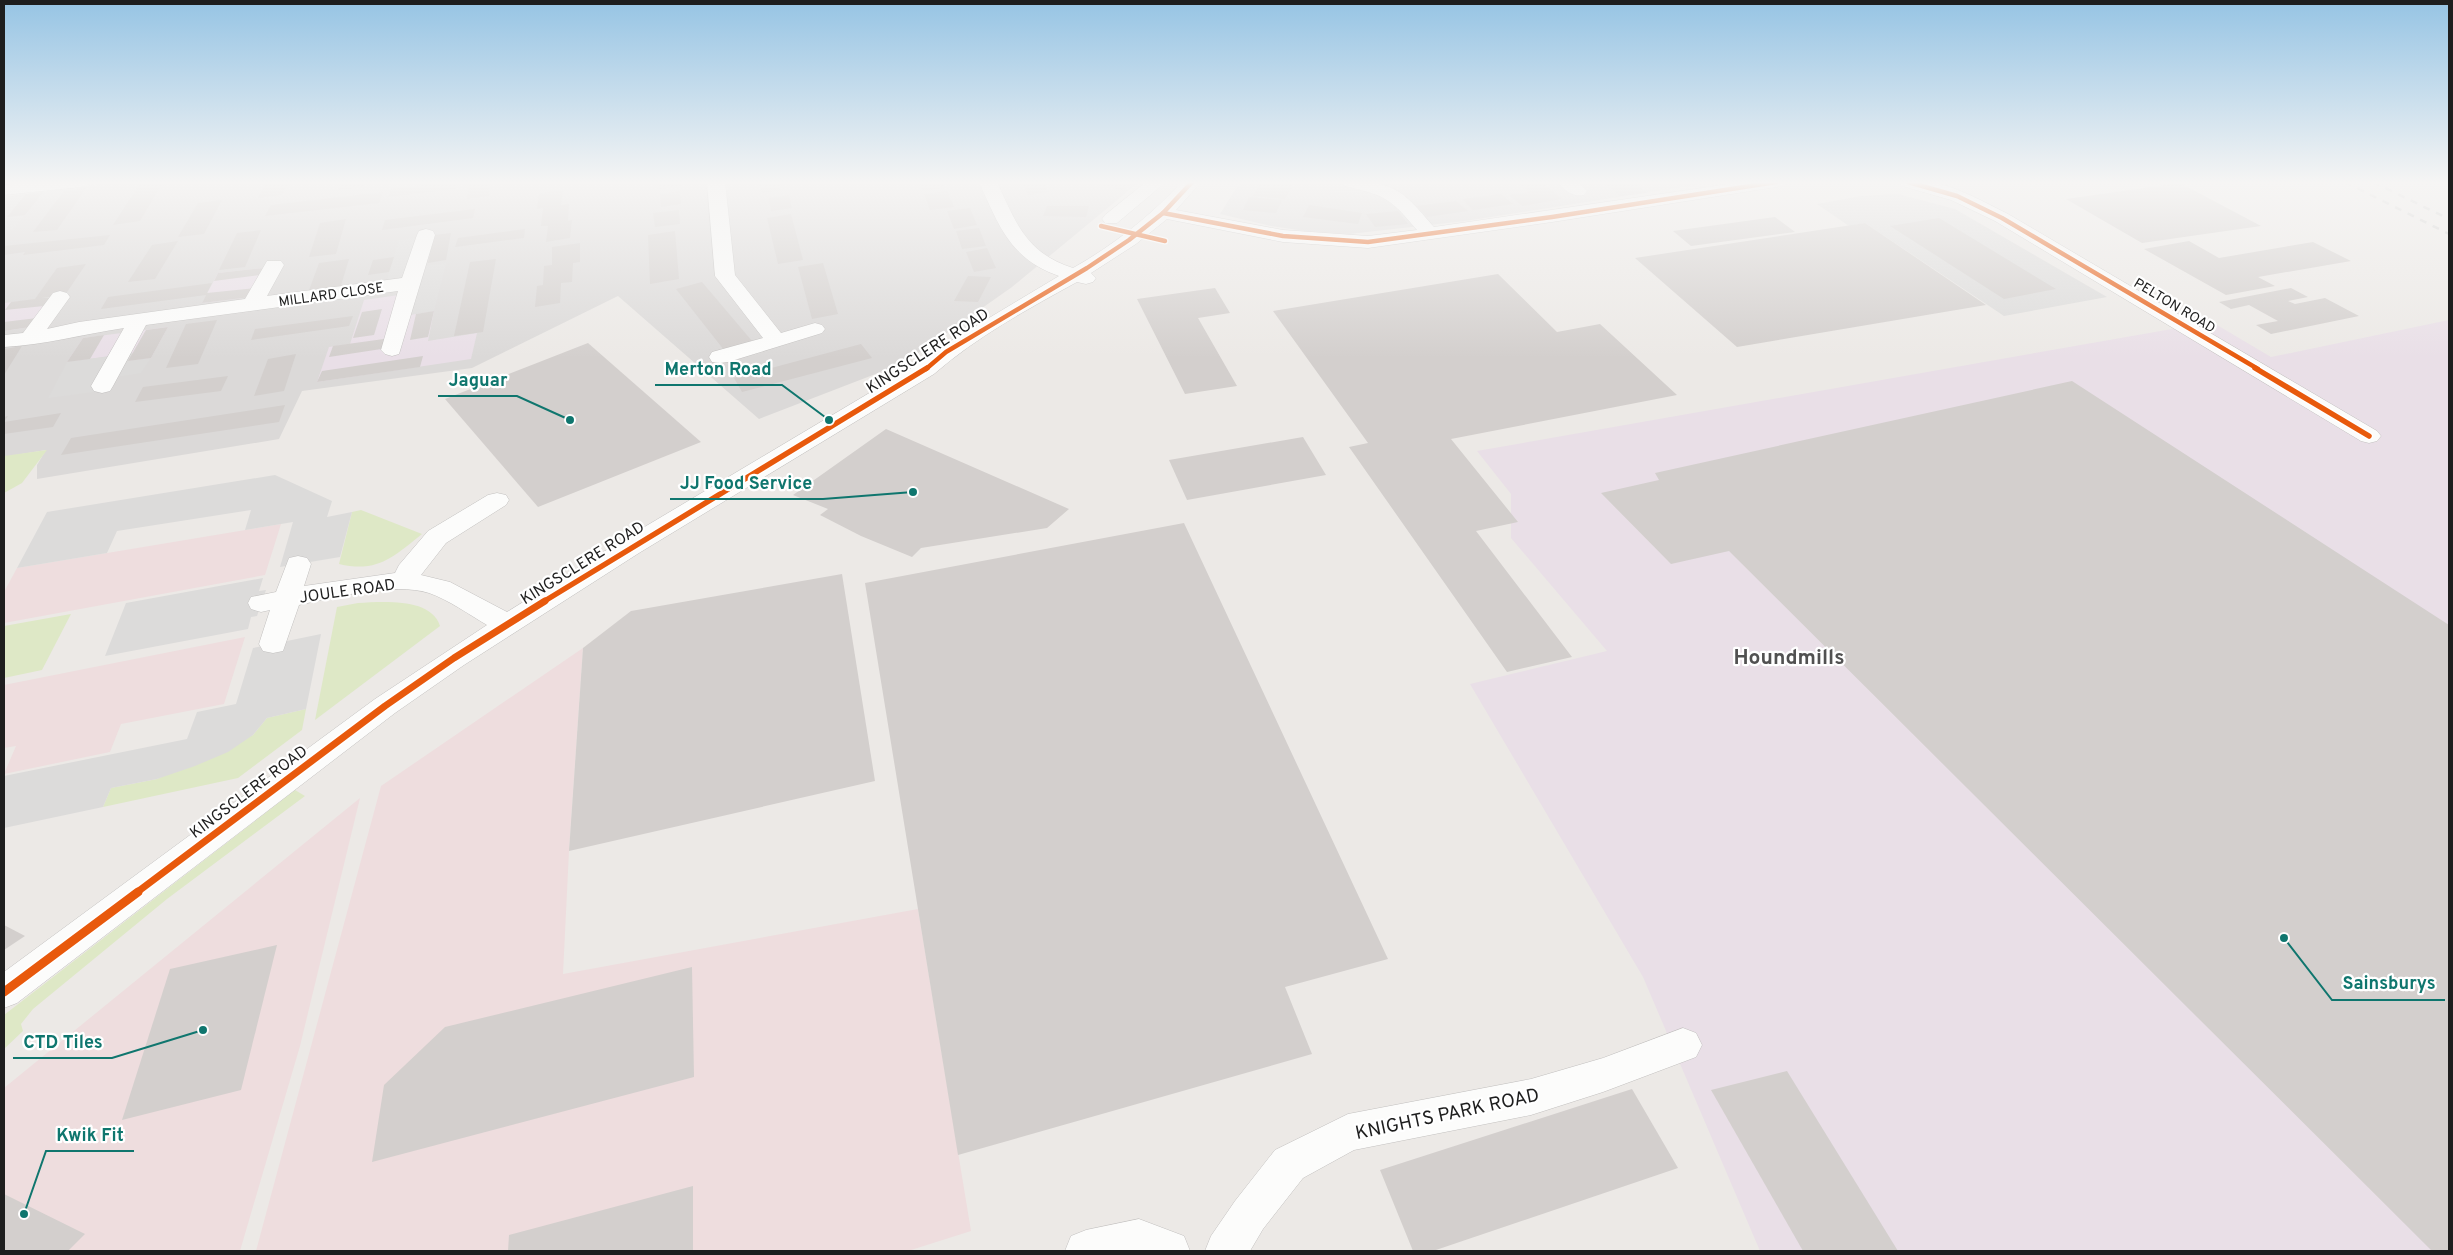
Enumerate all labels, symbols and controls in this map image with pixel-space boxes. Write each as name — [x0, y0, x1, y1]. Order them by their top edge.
street label: PELTON ROAD — [2130, 275, 2218, 337]
street label: MILLARD CLOSE — [277, 280, 385, 311]
street label: KINGSCLERE ROAD — [863, 305, 993, 399]
callout: Merton Road — [655, 352, 782, 385]
text: Merton Road — [664, 359, 772, 382]
callout: Jaguar — [438, 363, 517, 396]
text: Jaguar — [449, 370, 508, 393]
callout: JJ Food Service — [670, 466, 823, 499]
text: JJ Food Service — [680, 473, 812, 496]
street label: KINGSCLERE ROAD — [517, 517, 649, 610]
street label: JOULE ROAD — [298, 575, 397, 609]
district label: Houndmills — [1733, 645, 1845, 672]
street label: KINGSCLERE ROAD — [186, 742, 312, 843]
callout: Sainsburys — [2332, 967, 2445, 1000]
text: Sainsburys — [2342, 973, 2436, 996]
callout: CTD Tiles — [13, 1025, 112, 1058]
text: CTD Tiles — [23, 1032, 103, 1055]
street label: KNIGHTS PARK ROAD — [1353, 1084, 1542, 1146]
callout: Kwik Fit — [46, 1118, 134, 1151]
text: Kwik Fit — [56, 1125, 124, 1148]

